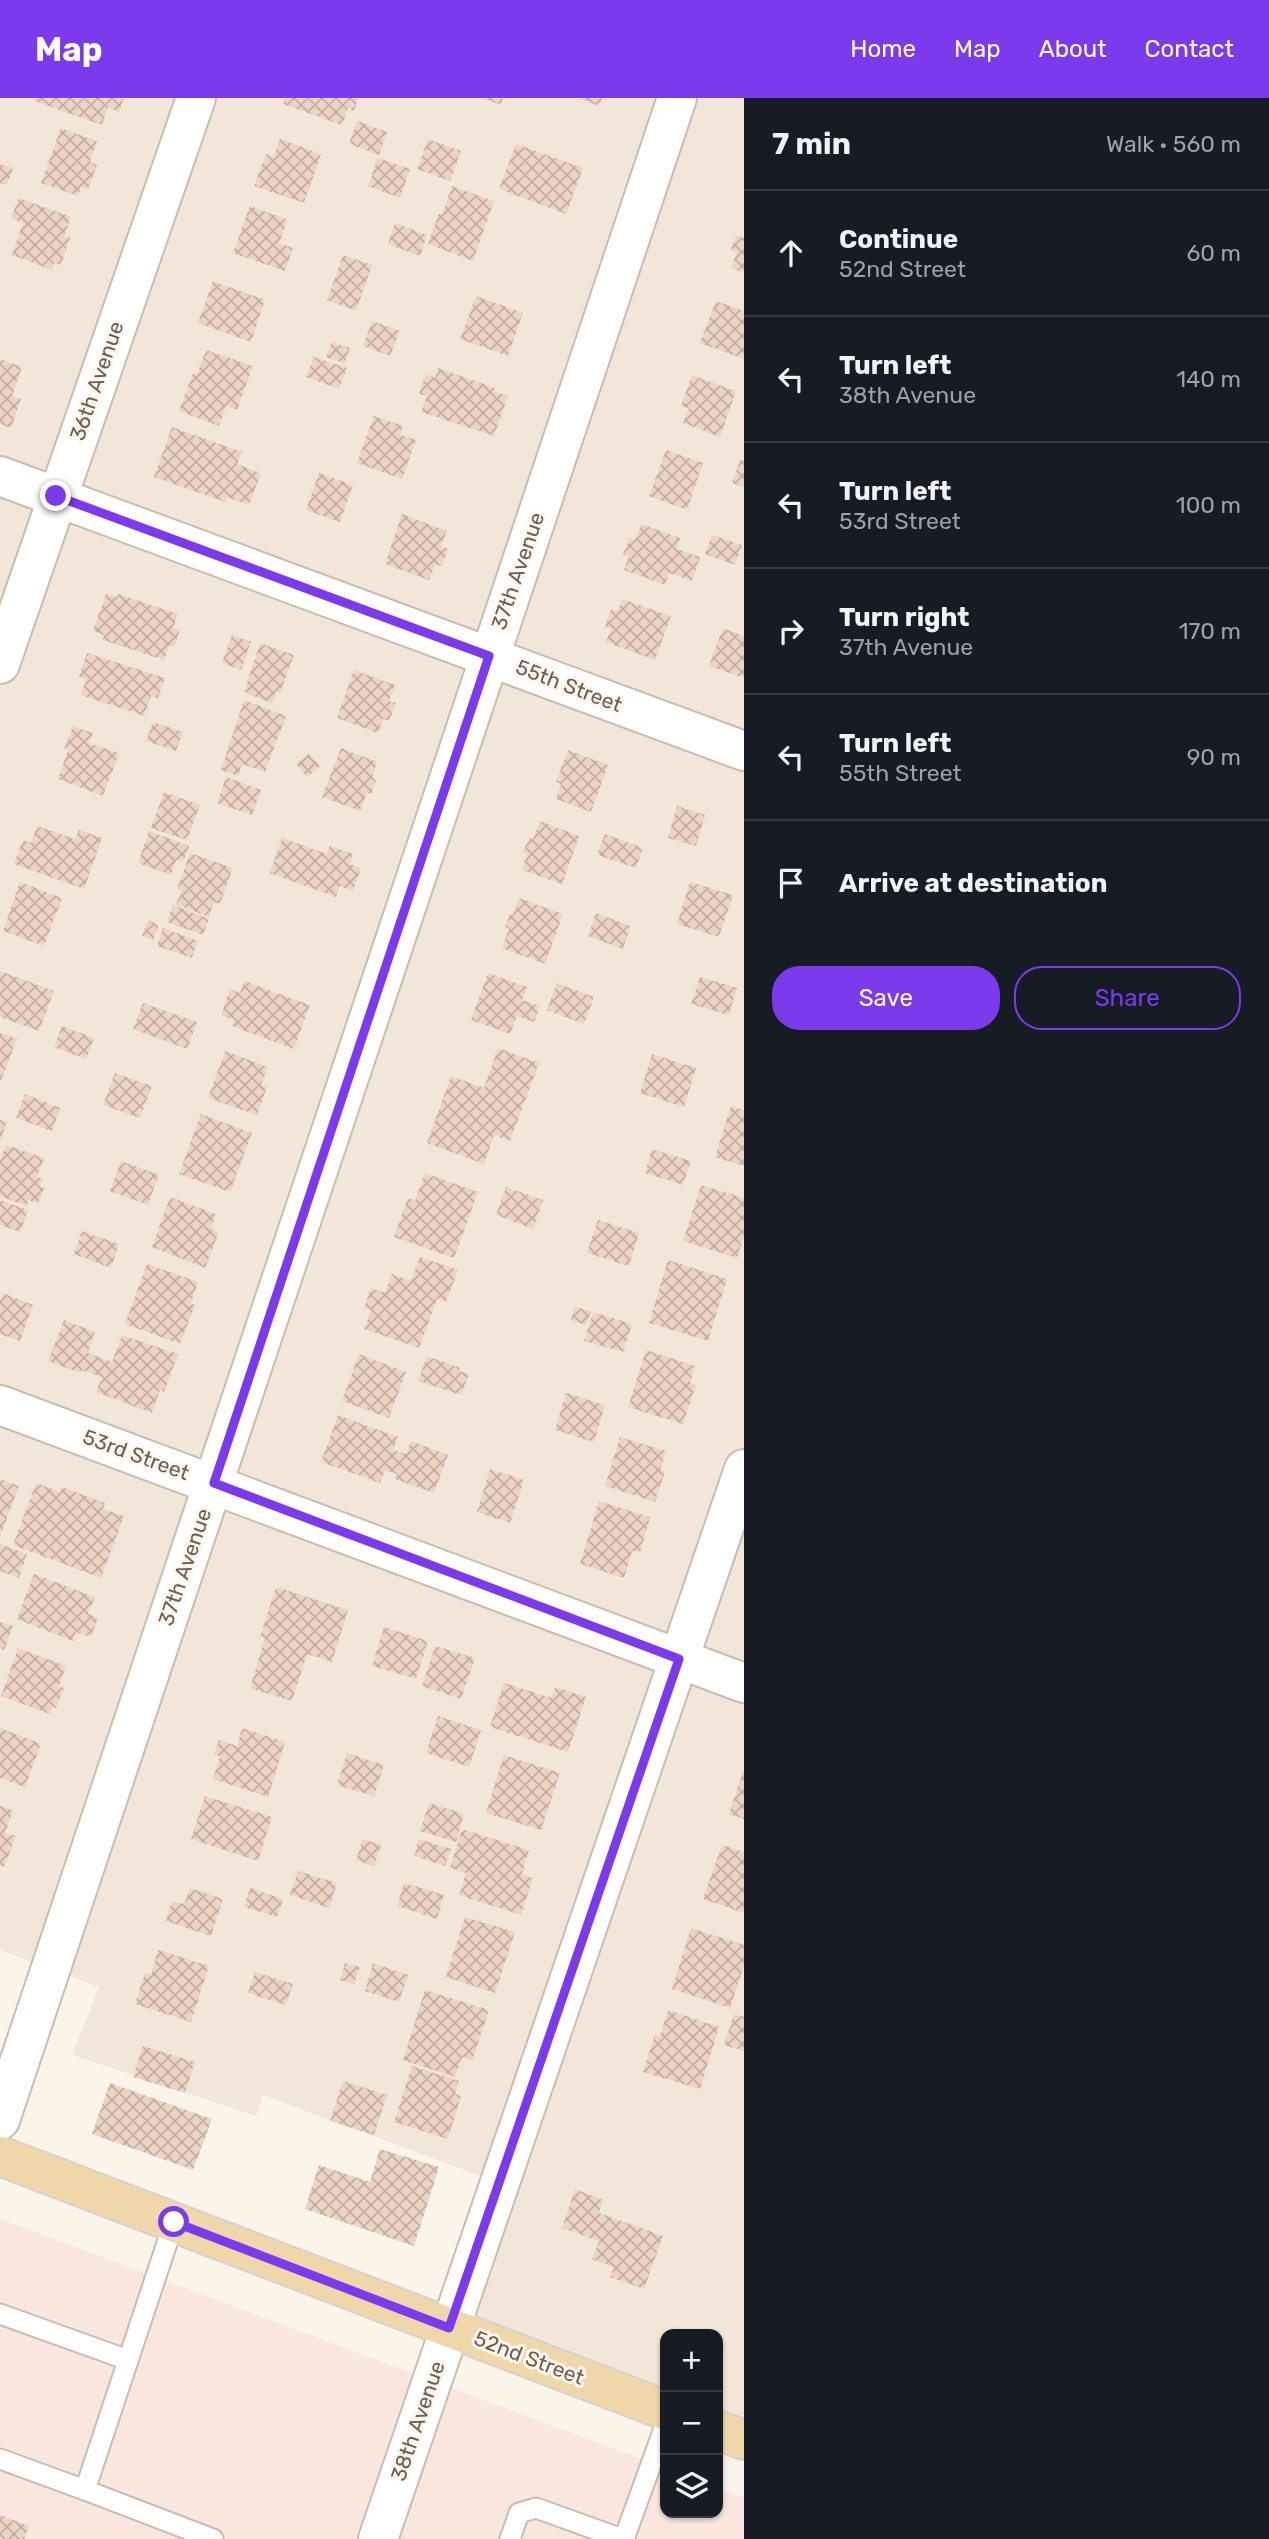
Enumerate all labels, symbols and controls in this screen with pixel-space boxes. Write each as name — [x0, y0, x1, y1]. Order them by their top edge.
text: Map — [35, 30, 103, 69]
text: Home — [850, 35, 916, 63]
text: Map — [954, 35, 1001, 63]
text: About — [1039, 35, 1107, 63]
text: Contact — [1145, 35, 1234, 63]
text: 7 min — [772, 126, 851, 162]
text: Walk · 560 m — [1106, 130, 1241, 158]
text: Continue — [839, 224, 958, 255]
icon: ahead — [772, 234, 810, 272]
text: 60 m — [1186, 239, 1241, 267]
text: 52nd Street — [839, 255, 966, 283]
street label: 36th Avenue — [64, 318, 129, 444]
text: Turn left — [839, 350, 951, 381]
icon: left — [772, 360, 810, 398]
text: 140 m — [1176, 365, 1241, 393]
text: 38th Avenue — [839, 381, 976, 409]
text: Turn left — [839, 476, 951, 507]
route end — [40, 480, 71, 511]
icon: left — [772, 486, 810, 524]
text: 100 m — [1176, 491, 1241, 519]
text: 53rd Street — [839, 507, 961, 535]
street label: 37th Avenue — [486, 509, 549, 633]
text: Turn right — [839, 602, 969, 633]
icon: right — [772, 612, 810, 650]
text: 170 m — [1179, 617, 1241, 645]
text: 37th Avenue — [839, 633, 973, 661]
street label: 55th Street — [513, 654, 626, 717]
text: Turn left — [839, 728, 951, 759]
icon: left — [772, 738, 810, 776]
text: 90 m — [1187, 743, 1241, 771]
text: 55th Street — [839, 759, 961, 787]
icon: arrive — [772, 864, 810, 902]
text: Arrive at destination — [839, 868, 1107, 899]
button: Save — [772, 966, 1000, 1030]
button: Share — [1014, 966, 1241, 1030]
street label: 53rd Street — [80, 1424, 193, 1485]
street label: 37th Avenue — [153, 1505, 216, 1629]
route start — [158, 2206, 189, 2237]
street label: 52nd Street — [471, 2325, 588, 2390]
map controls — [660, 2329, 723, 2518]
button: + — [660, 2329, 723, 2392]
street label: 38th Avenue — [385, 2358, 450, 2484]
button: − — [660, 2392, 723, 2455]
button: layers — [660, 2455, 723, 2518]

